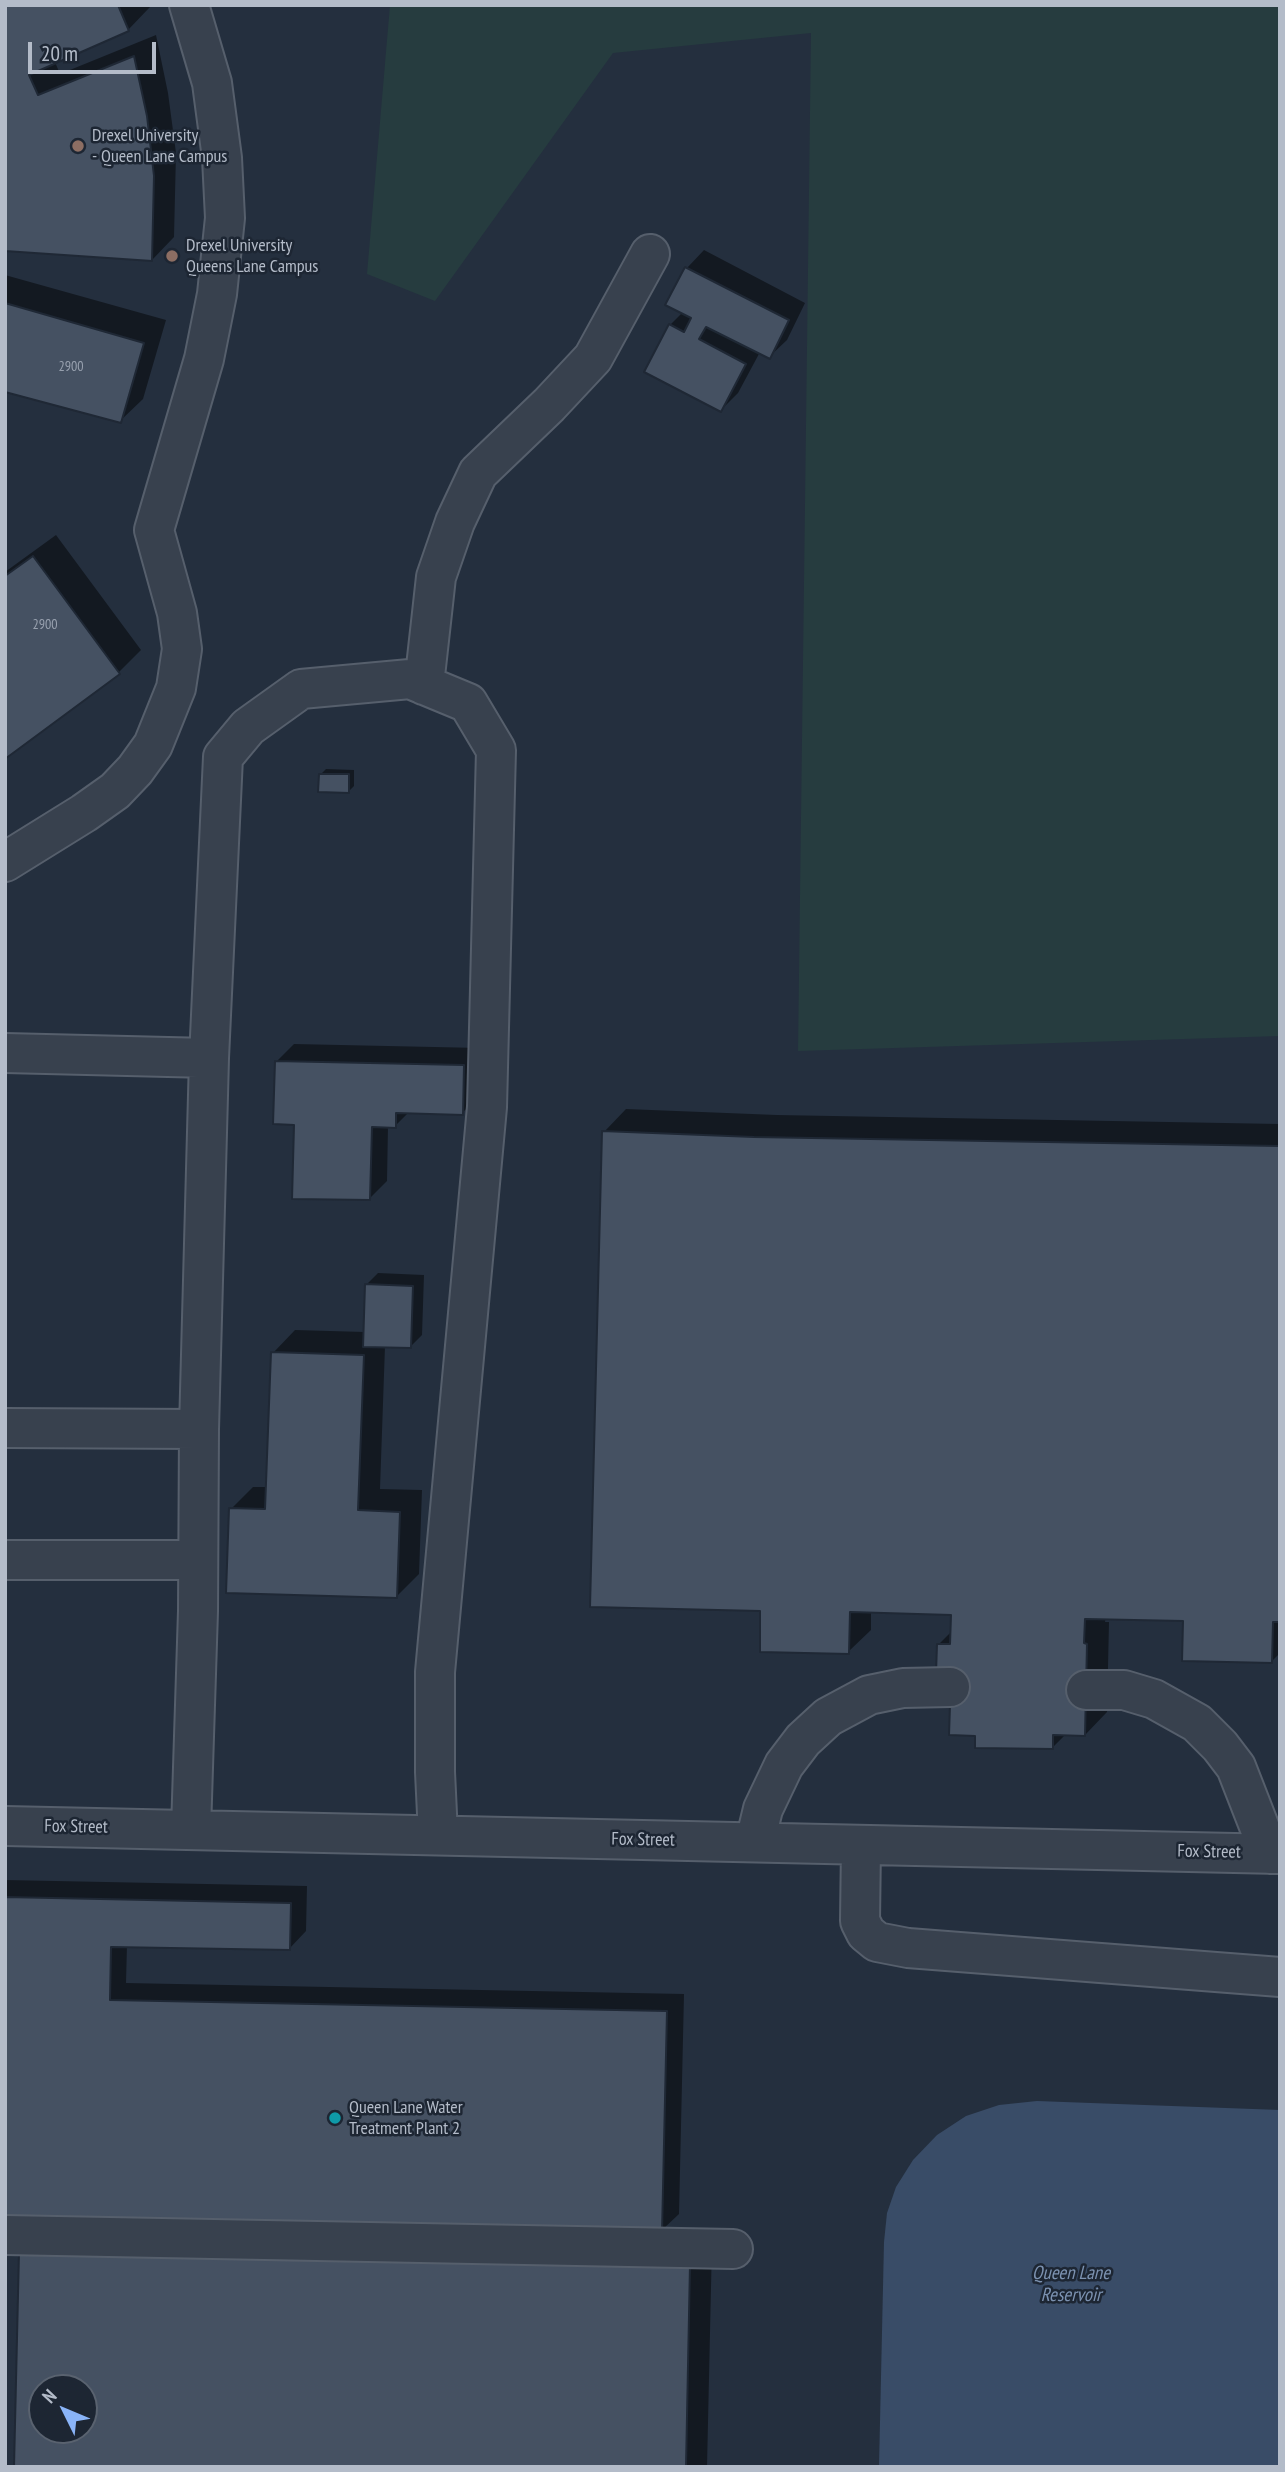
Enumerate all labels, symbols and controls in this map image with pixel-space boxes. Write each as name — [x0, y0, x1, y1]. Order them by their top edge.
scale bar — [32, 28, 159, 72]
text: 20 m — [41, 40, 78, 67]
place label: Drexel University - Queen Lane Campus — [92, 125, 227, 168]
marker: Drexel University - Queen Lane Campus — [70, 138, 86, 154]
place label: Drexel University Queens Lane Campus — [186, 235, 318, 278]
marker: Drexel University Queens Lane Campus — [164, 248, 180, 264]
house number: 2900 — [58, 359, 84, 375]
house number: 2900 — [32, 617, 58, 633]
street label: Fox Street — [44, 1816, 108, 1838]
street label: Fox Street — [611, 1829, 675, 1851]
street label: Fox Street — [1177, 1841, 1241, 1863]
place label: Queen Lane Water Treatment Plant 2 — [349, 2097, 463, 2140]
marker: Queen Lane Water Treatment Plant 2 — [327, 2110, 343, 2126]
water label: Queen Lane Reservoir — [1032, 2263, 1110, 2307]
north arrow — [28, 2374, 98, 2444]
text: N — [37, 2384, 61, 2408]

